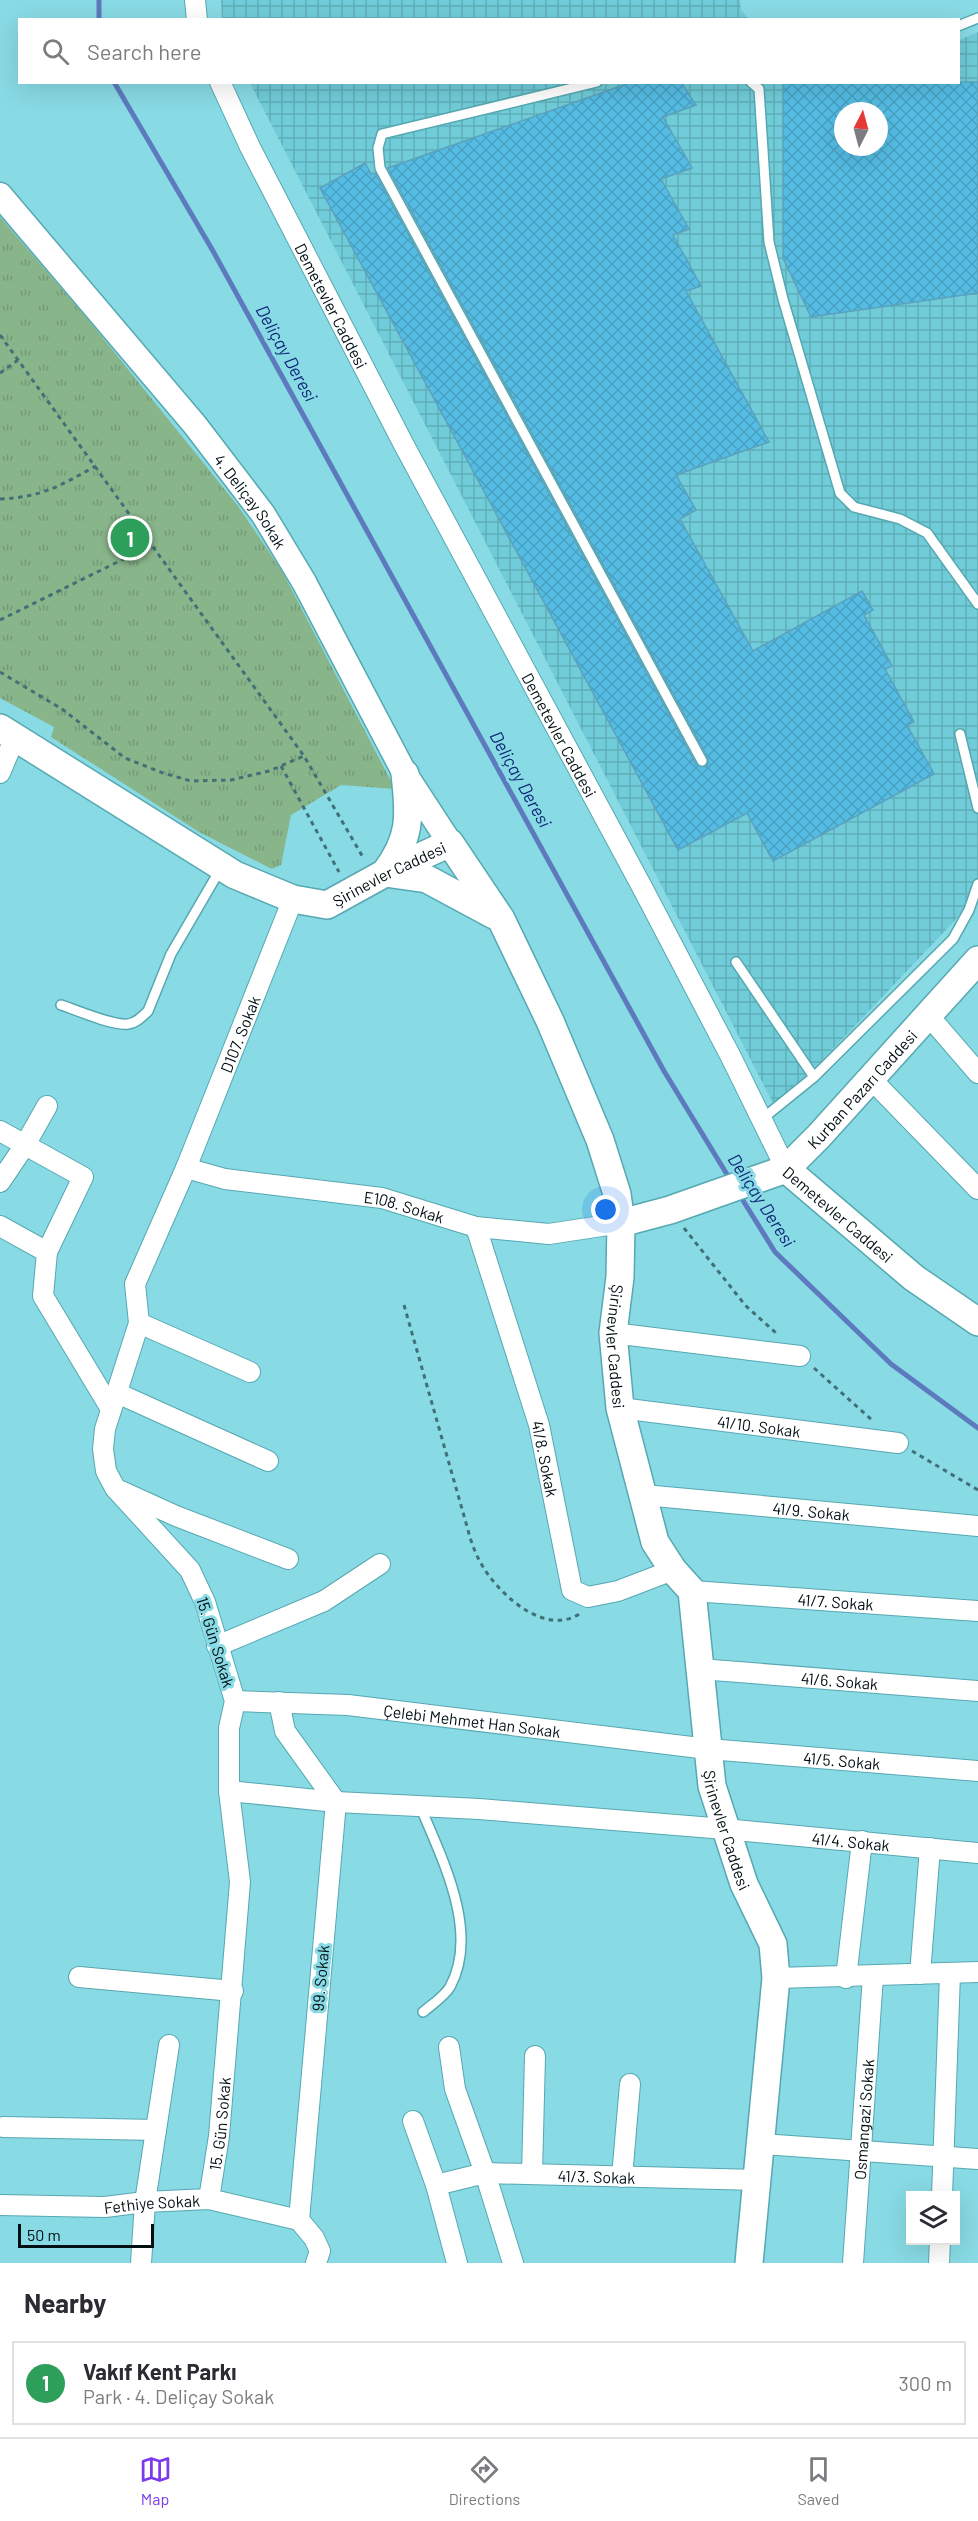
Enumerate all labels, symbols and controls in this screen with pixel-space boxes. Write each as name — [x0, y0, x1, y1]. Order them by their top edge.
search box — [18, 18, 960, 84]
icon: search — [39, 35, 72, 68]
text: Search here — [87, 38, 201, 64]
north arrow — [834, 102, 888, 156]
street label: Demetevler Caddesi — [292, 240, 372, 371]
water label: Deliçay Deresi — [251, 301, 323, 406]
street label: 4. Deliçay Sokak — [211, 450, 291, 552]
pin: 1 — [110, 516, 150, 560]
street label: Demetevler Caddesi — [519, 669, 601, 800]
water label: Deliçay Deresi — [485, 727, 557, 832]
street label: Şirinevler Caddesi — [329, 837, 449, 910]
street label: D107. Sokak — [216, 993, 263, 1075]
street label: Kurban Pazarı Caddesi — [803, 1025, 920, 1152]
water label: Deliçay Deresi — [724, 1149, 801, 1251]
street label: Demetevler Caddesi — [780, 1162, 897, 1266]
street label: E108. Sokak — [363, 1186, 447, 1226]
your location — [591, 1195, 620, 1224]
street label: Şirinevler Caddesi — [603, 1283, 630, 1409]
street label: 41/10. Sokak — [716, 1411, 802, 1440]
street label: 41/8. Sokak — [529, 1418, 563, 1498]
street label: 41/9. Sokak — [772, 1497, 851, 1524]
street label: 41/7. Sokak — [797, 1589, 874, 1613]
street label: 15. Gün Sokak — [193, 1594, 239, 1690]
street label: 41/6. Sokak — [800, 1668, 879, 1693]
street label: Çelebi Mehmet Han Sokak — [382, 1700, 562, 1740]
street label: 41/5. Sokak — [802, 1747, 881, 1773]
street label: Şirinevler Caddesi — [701, 1769, 755, 1893]
street label: 41/4. Sokak — [811, 1828, 891, 1854]
street label: 99. Sokak — [308, 1944, 332, 2012]
street label: Osmangazi Sokak — [849, 2058, 877, 2180]
street label: 15. Gün Sokak — [204, 2076, 233, 2172]
street label: 41/3. Sokak — [558, 2165, 635, 2186]
street label: Fethiye Sokak — [103, 2190, 200, 2217]
map controls — [906, 2191, 960, 2245]
button: layers — [906, 2191, 960, 2245]
scale bar — [18, 2221, 154, 2248]
text: 50 m — [27, 2225, 61, 2244]
text: Nearby — [24, 2287, 106, 2318]
text: Vakıf Kent Parkı — [83, 2358, 237, 2384]
text: 1 — [42, 2371, 49, 2395]
text: 300 m — [899, 2371, 952, 2395]
text: Park · 4. Deliçay Sokak — [83, 2384, 274, 2408]
tab: Map — [139, 2453, 172, 2508]
tab: Directions — [449, 2453, 520, 2508]
tab: Saved — [797, 2453, 839, 2508]

